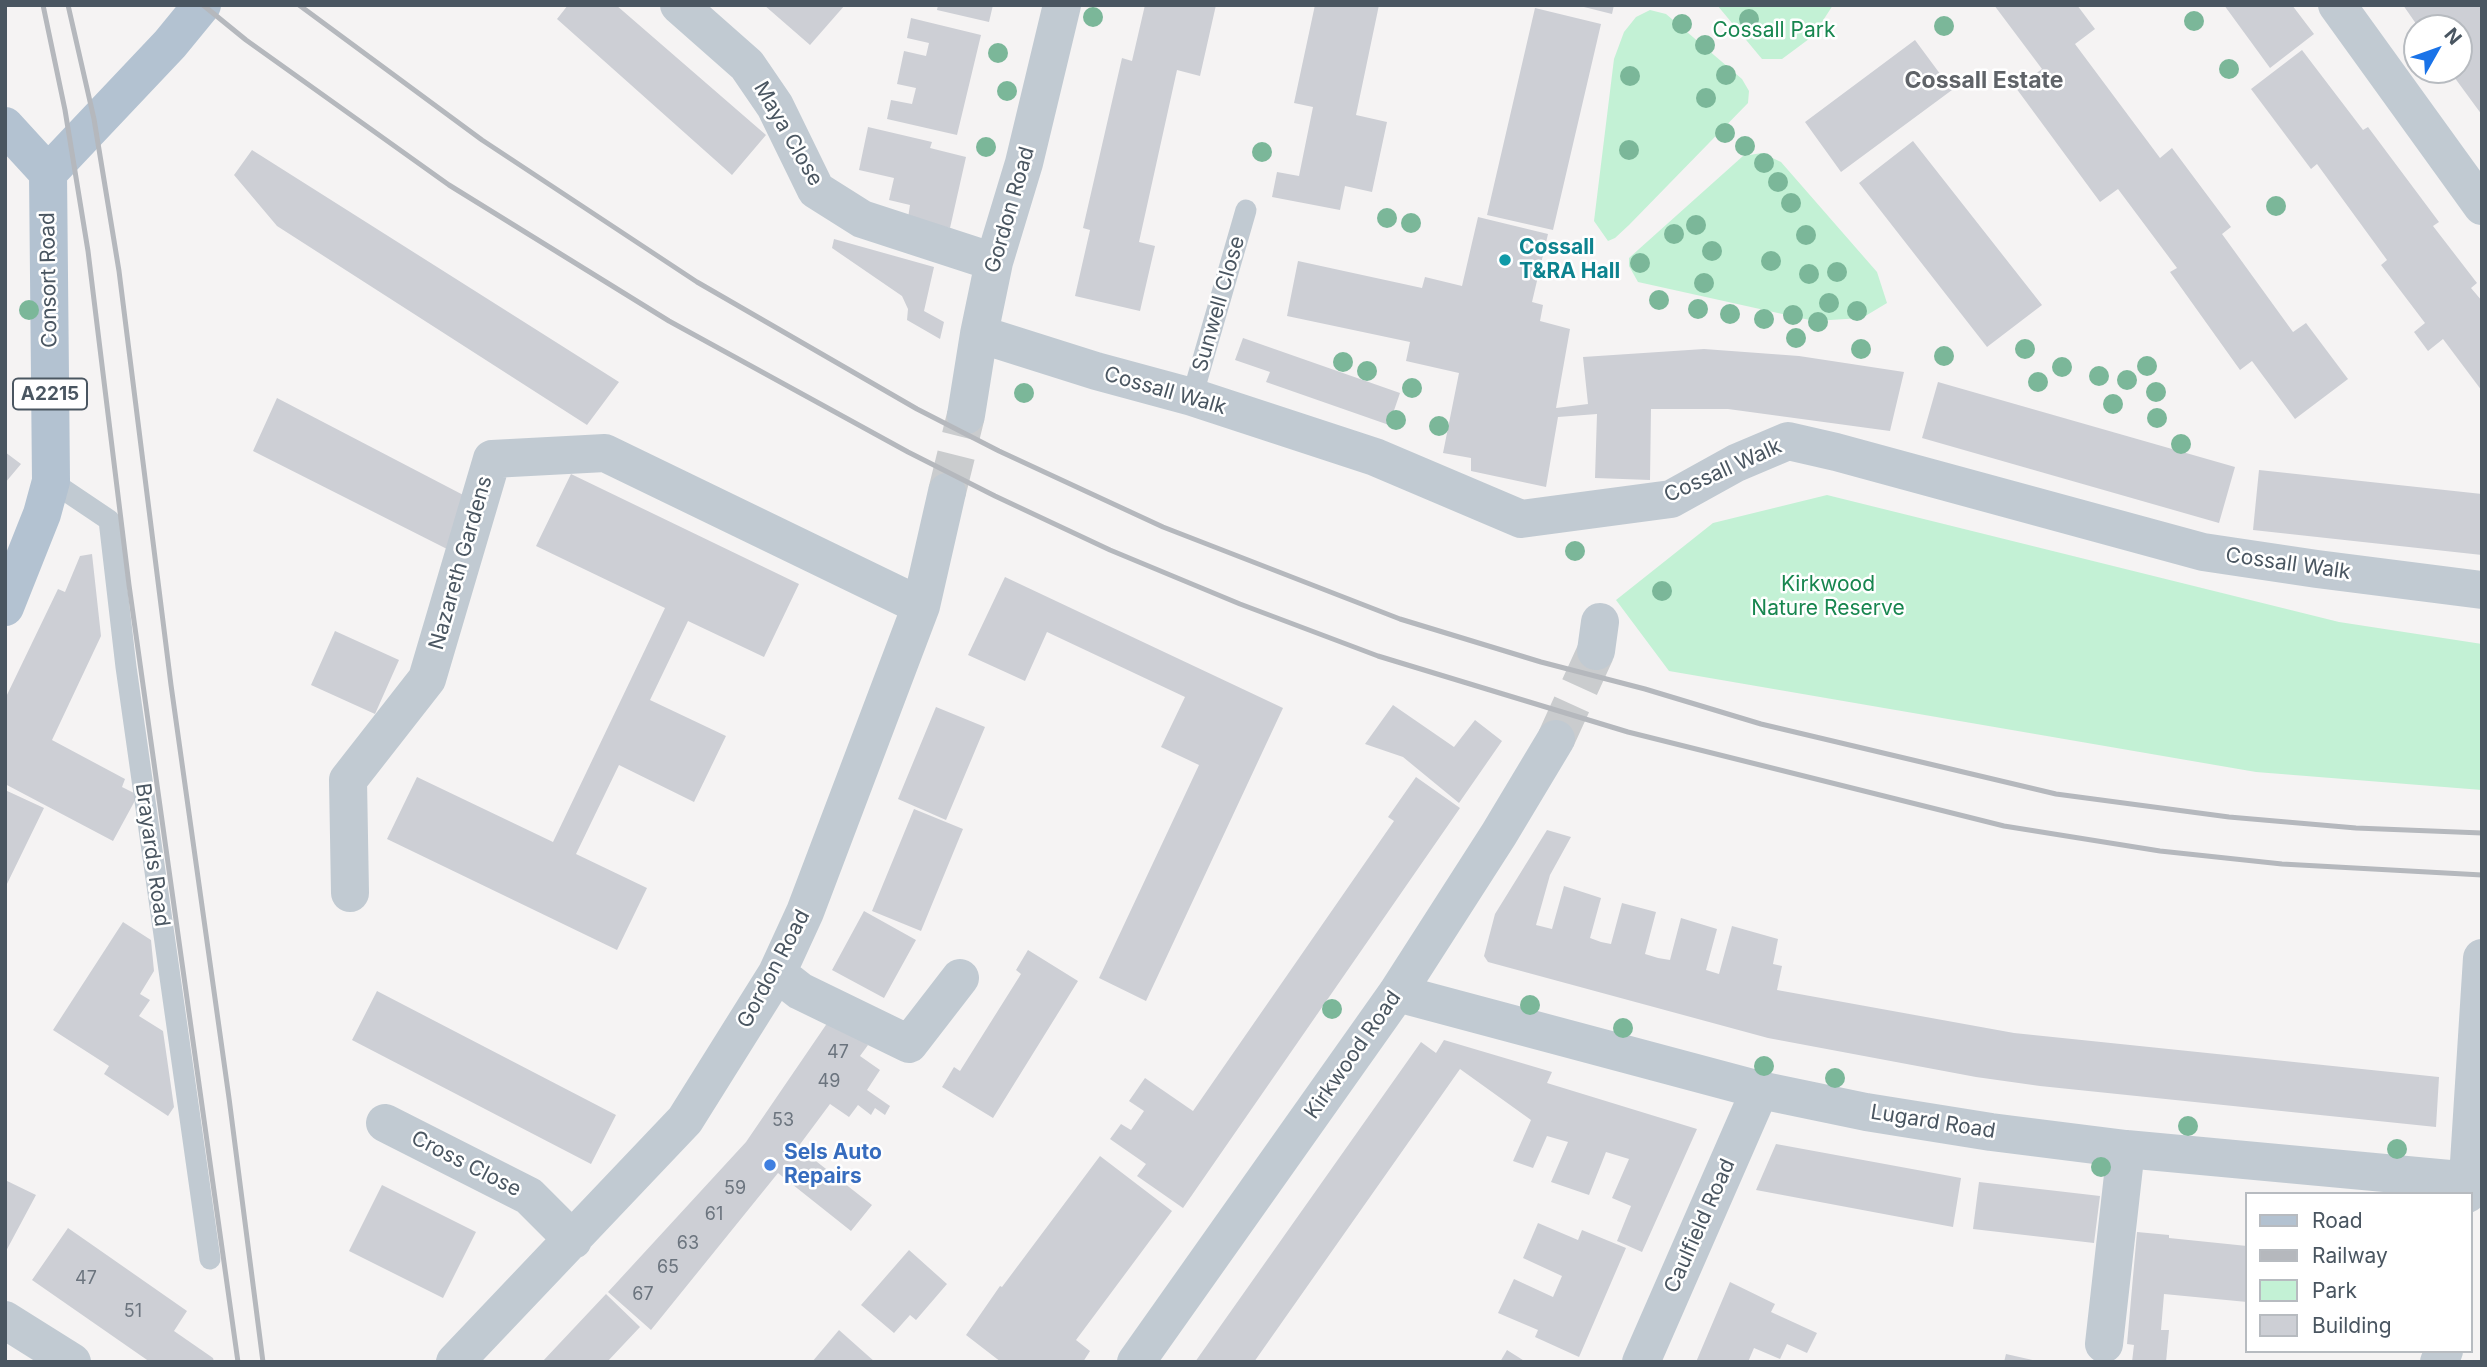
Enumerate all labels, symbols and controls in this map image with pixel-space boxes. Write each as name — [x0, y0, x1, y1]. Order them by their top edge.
north arrow — [2403, 14, 2473, 84]
park label: Cossall Park — [1713, 18, 1835, 44]
text: N — [2439, 24, 2466, 49]
district label: Cossall Estate — [1905, 67, 2063, 95]
street label: Maya Close — [748, 77, 828, 191]
street label: Gordon Road — [980, 144, 1040, 276]
street label: Consort Road — [35, 212, 63, 348]
street label: Sunwell Close — [1188, 233, 1250, 375]
place label: Cossall T&RA Hall — [1519, 235, 1620, 285]
marker: Cossall T&RA Hall — [1497, 252, 1513, 268]
street label: Cossall Walk — [1101, 362, 1229, 420]
road number: A2215 — [13, 378, 87, 410]
street label: Cossall Walk — [1660, 434, 1786, 508]
street label: Nazareth Gardens — [424, 473, 498, 653]
street label: Cossall Walk — [2224, 543, 2352, 585]
park label: Kirkwood Nature Reserve — [1751, 572, 1905, 622]
street label: Brayards Road — [129, 782, 175, 928]
street label: Gordon Road — [732, 906, 816, 1032]
street label: Kirkwood Road — [1299, 986, 1407, 1124]
house number: 47 — [827, 1042, 849, 1064]
house number: 49 — [818, 1071, 840, 1093]
street label: Lugard Road — [1869, 1100, 1997, 1144]
house number: 53 — [772, 1110, 794, 1132]
street label: Cross Close — [407, 1126, 525, 1202]
place label: Sels Auto Repairs — [784, 1140, 882, 1190]
street label: Caulfield Road — [1659, 1155, 1741, 1297]
marker: Sels Auto Repairs — [762, 1157, 778, 1173]
house number: 59 — [724, 1178, 746, 1200]
legend — [2246, 1192, 2473, 1353]
house number: 61 — [705, 1204, 723, 1226]
text: Road — [2312, 1208, 2363, 1233]
house number: 63 — [677, 1233, 699, 1255]
text: Railway — [2312, 1243, 2388, 1268]
house number: 65 — [657, 1257, 679, 1279]
house number: 47 — [75, 1268, 97, 1290]
text: Park — [2312, 1278, 2357, 1303]
house number: 67 — [632, 1284, 654, 1306]
house number: 51 — [124, 1301, 142, 1323]
text: Building — [2312, 1313, 2392, 1338]

